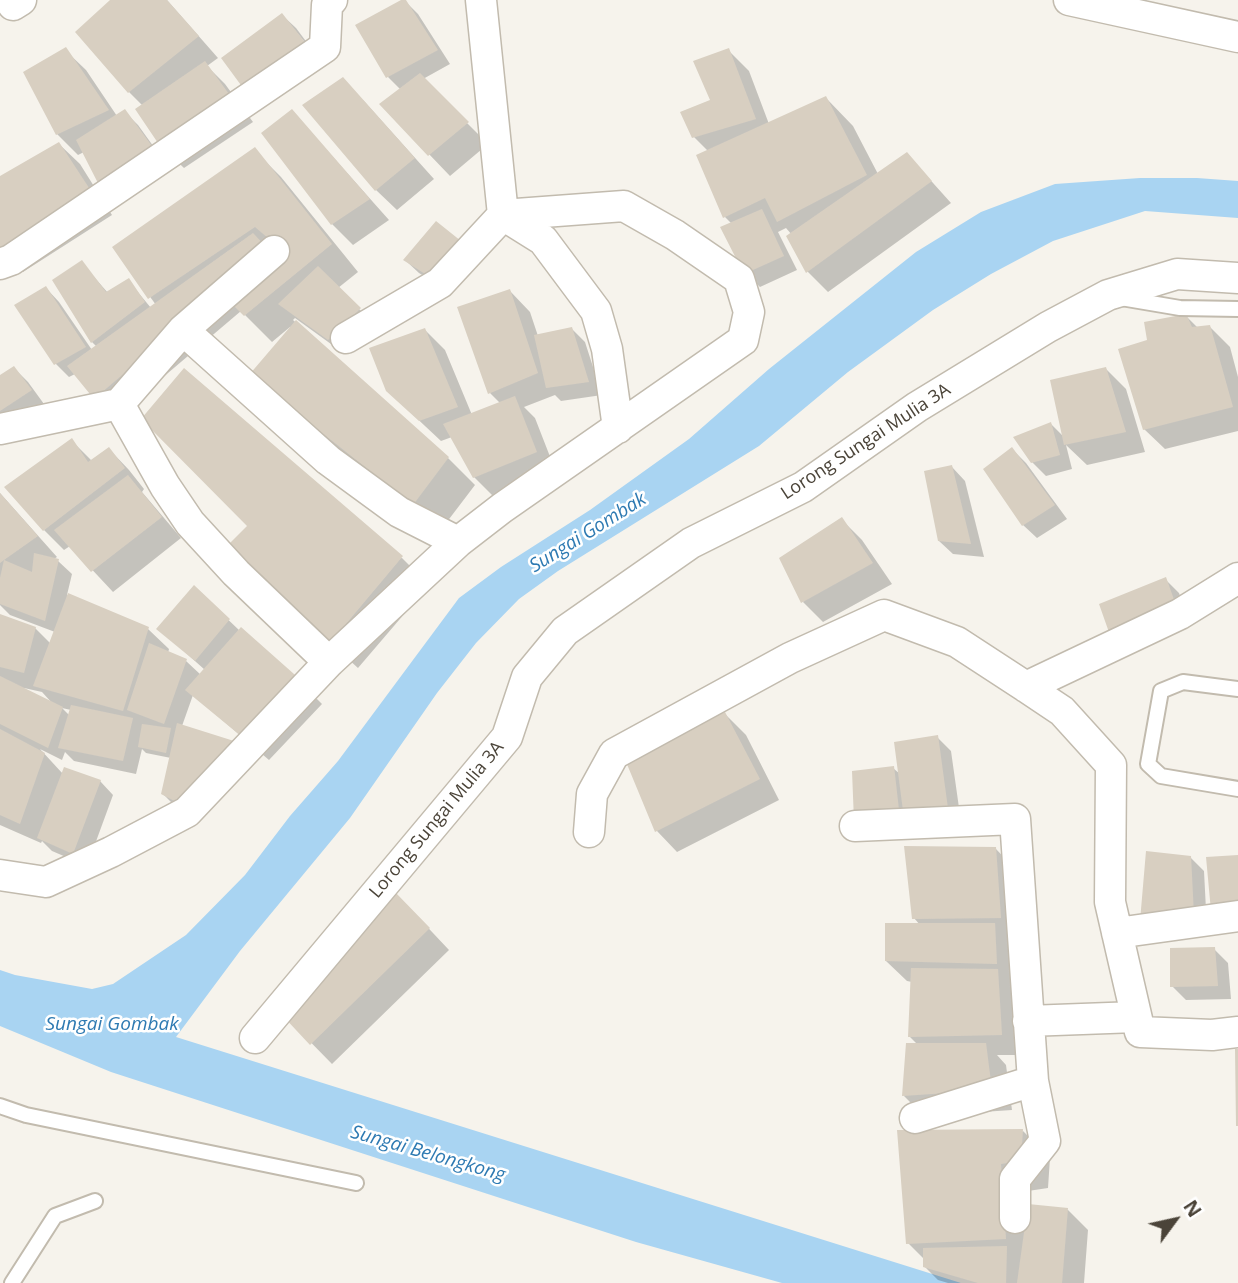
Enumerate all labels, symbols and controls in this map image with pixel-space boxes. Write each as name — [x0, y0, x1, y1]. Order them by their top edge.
street label: Lorong Sungai Mulia 3A — [777, 379, 955, 505]
water label: Sungai Gombak — [526, 488, 650, 578]
street label: Lorong Sungai Mulia 3A — [365, 737, 509, 903]
water label: Sungai Gombak — [46, 1014, 178, 1036]
water label: Sungai Belongkong — [348, 1121, 508, 1187]
north arrow — [1140, 1185, 1210, 1255]
text: N — [1177, 1195, 1208, 1222]

